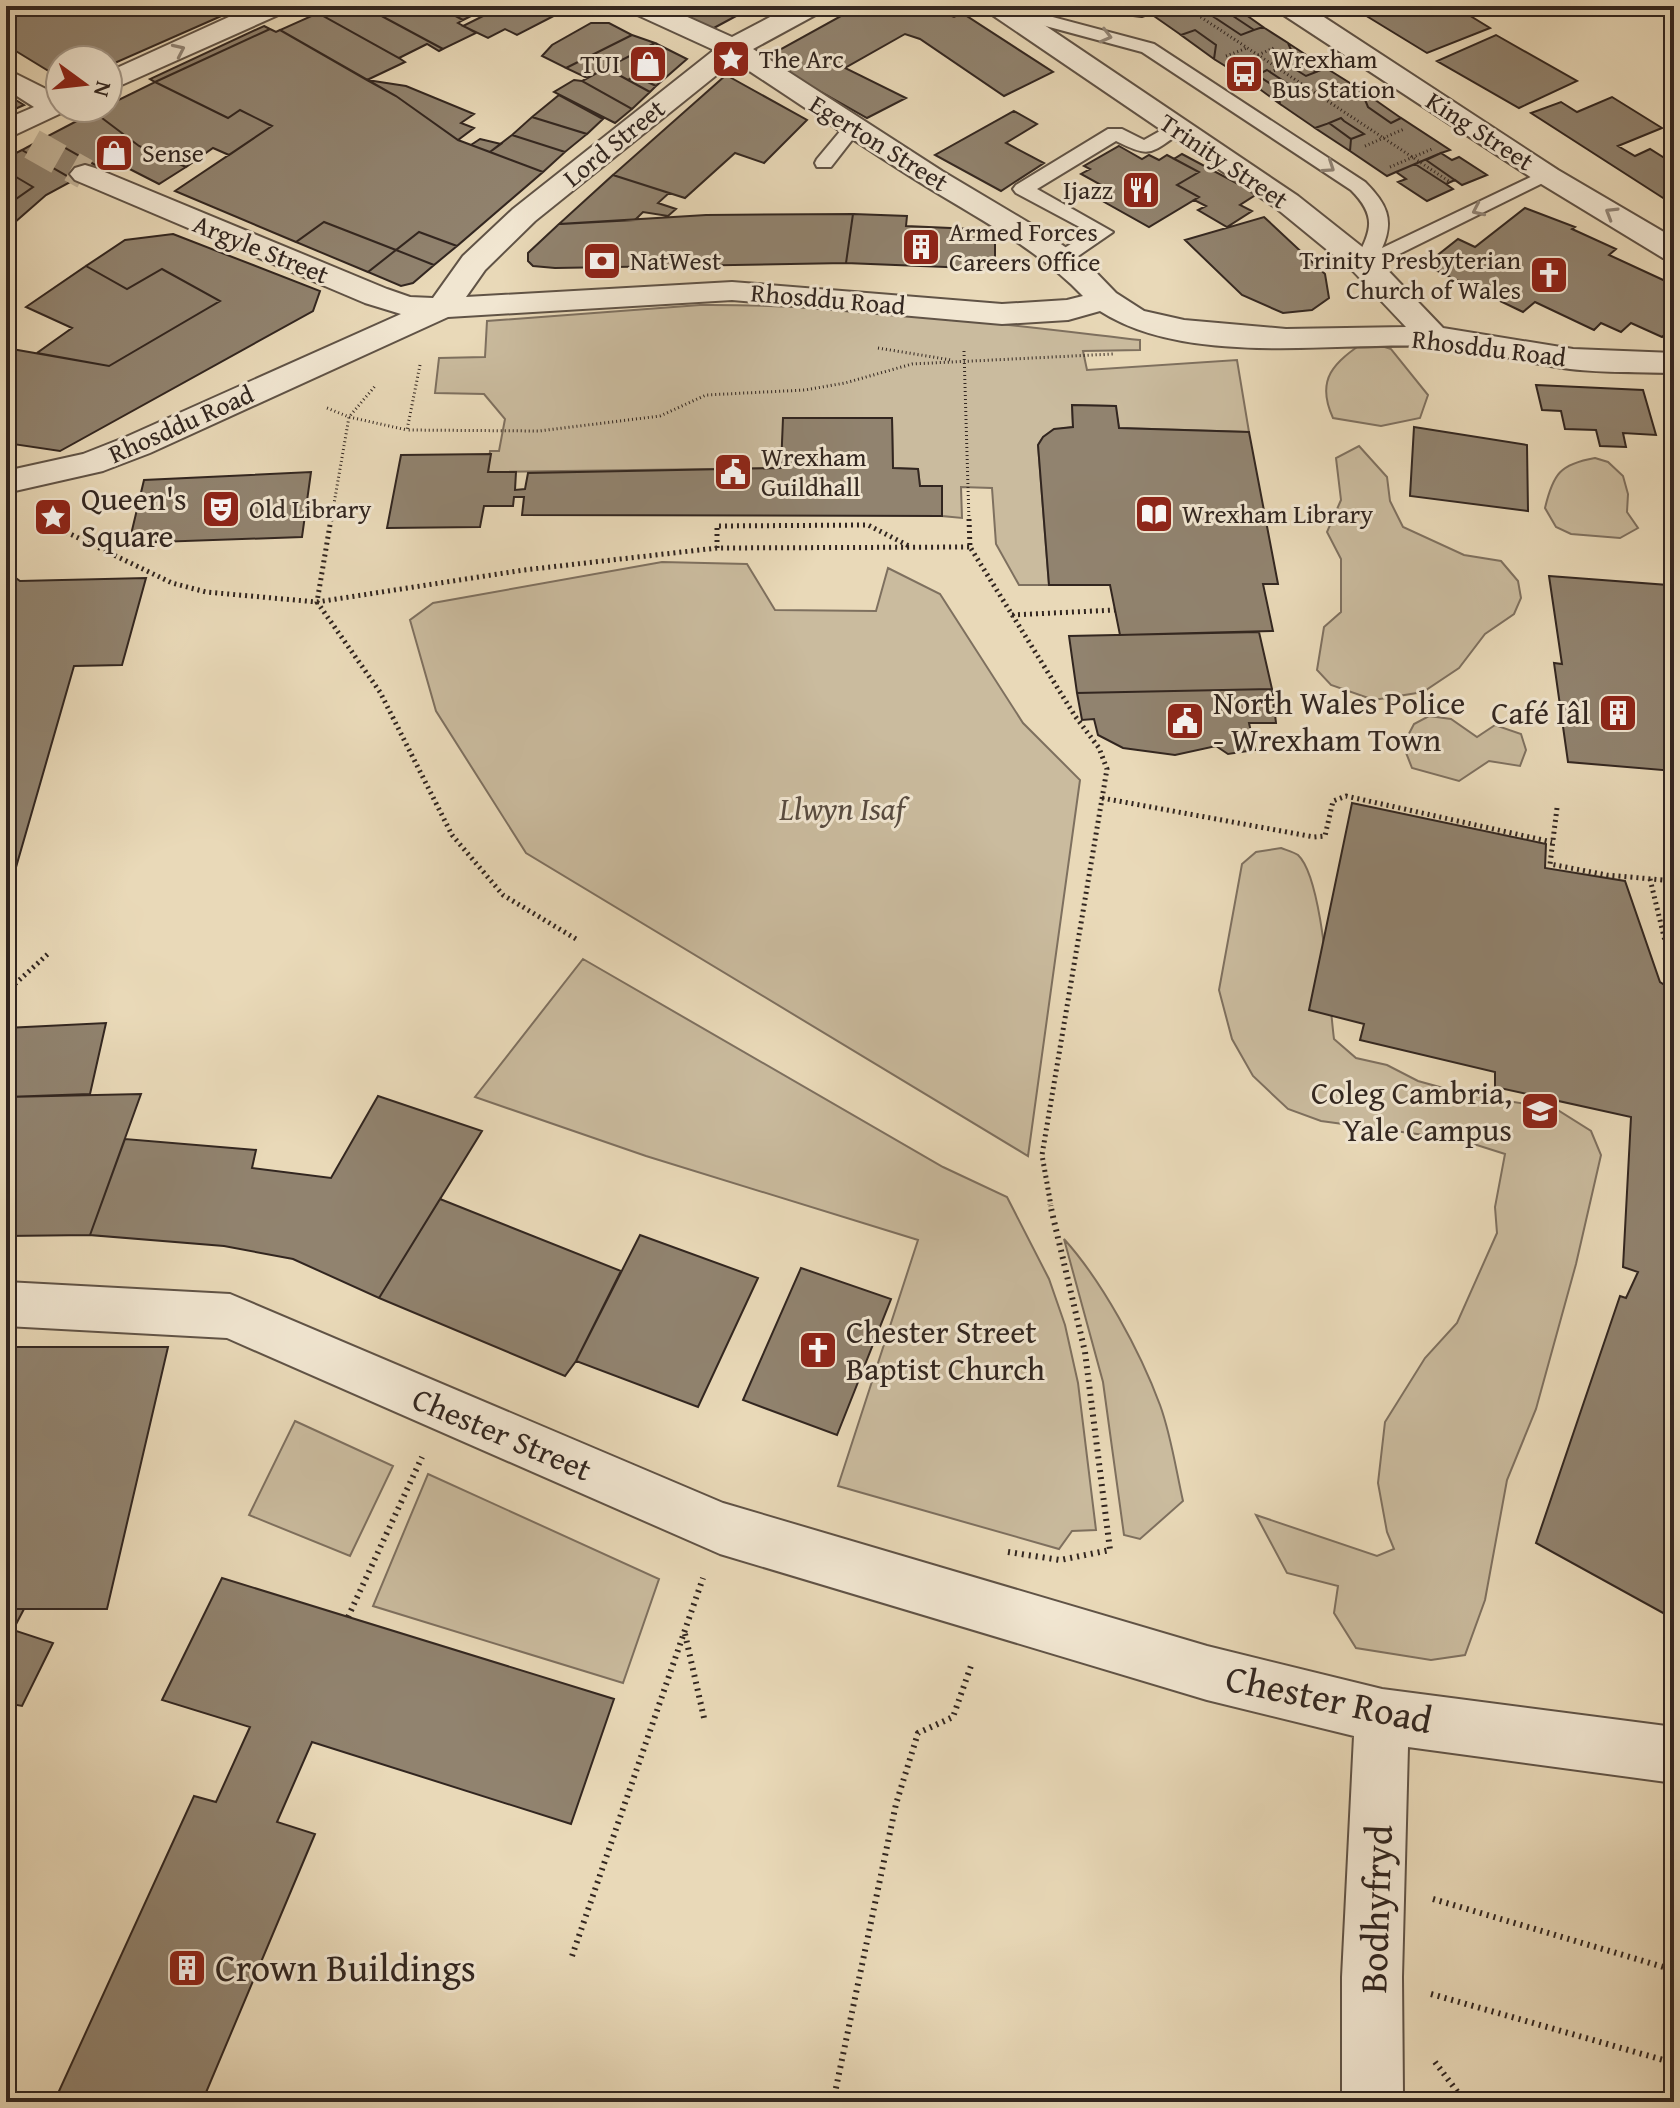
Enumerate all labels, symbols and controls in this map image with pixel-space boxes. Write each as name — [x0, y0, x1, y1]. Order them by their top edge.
one-way arrow — [1099, 26, 1112, 43]
place icon: The Arc — [710, 38, 752, 80]
place label: The Arc — [759, 39, 844, 78]
place label: Wrexham Bus Station — [1272, 39, 1396, 108]
shop icon: TUI — [627, 43, 669, 85]
north arrow — [44, 44, 124, 124]
one-way arrow — [171, 44, 185, 60]
place label: TUI — [580, 44, 620, 83]
bus stop icon: Wrexham Bus Station — [1223, 53, 1265, 95]
text: N — [86, 78, 121, 101]
street label: King Street — [1419, 81, 1542, 180]
street label: Egerton Street — [802, 84, 956, 201]
street label: Lord Street — [554, 89, 673, 196]
street label: Trinity Street — [1152, 103, 1297, 218]
shop icon: Sense — [93, 132, 135, 174]
place label: Sense — [142, 133, 204, 172]
one-way arrow — [1320, 157, 1334, 172]
restaurant icon: Ijazz — [1120, 169, 1162, 211]
place label: Ijazz — [1063, 170, 1113, 209]
one-way arrow — [1471, 200, 1486, 216]
street label: Argyle Street — [187, 204, 335, 293]
one-way arrow — [1605, 207, 1620, 223]
place label: Armed Forces Careers Office — [949, 212, 1100, 281]
building icon: Armed Forces Careers Office — [900, 226, 942, 268]
bank icon: NatWest — [581, 240, 623, 282]
place label: Trinity Presbyterian Church of Wales — [1299, 240, 1521, 309]
place label: NatWest — [630, 241, 721, 280]
church icon: Trinity Presbyterian Church of Wales — [1528, 254, 1570, 296]
street label: Rhosddu Road — [749, 272, 907, 325]
street label: Rhosddu Road — [1410, 319, 1569, 376]
street label: Rhosddu Road — [102, 374, 260, 473]
place label: Wrexham Guildhall — [761, 437, 867, 506]
public building icon: Wrexham Guildhall — [712, 451, 754, 493]
place label: Queen's Square — [81, 475, 187, 559]
theatre icon: Old Library — [200, 488, 242, 530]
place label: Old Library — [249, 489, 372, 528]
library icon: Wrexham Library — [1133, 493, 1175, 535]
place label: Wrexham Library — [1182, 494, 1373, 533]
place icon: Queen's Square — [32, 496, 74, 538]
place label: North Wales Police - Wrexham Town — [1213, 679, 1465, 763]
place label: Café Iâl — [1491, 689, 1590, 736]
building icon: Café Iâl — [1597, 692, 1639, 734]
public building icon: North Wales Police - Wrexham Town — [1164, 700, 1206, 742]
park label: Llwyn Isaf — [778, 785, 910, 832]
place label: Coleg Cambria, Yale Campus — [1311, 1069, 1512, 1153]
school or university icon: Coleg Cambria, Yale Campus — [1519, 1090, 1561, 1132]
place label: Chester Street Baptist Church — [846, 1308, 1045, 1392]
church icon: Chester Street Baptist Church — [797, 1329, 839, 1371]
street label: Chester Street — [405, 1375, 599, 1492]
street label: Chester Road — [1221, 1649, 1438, 1747]
street label: Bodhyfryd — [1344, 1823, 1406, 1994]
place label: Crown Buildings — [215, 1939, 476, 1995]
building icon: Crown Buildings — [166, 1947, 208, 1989]

